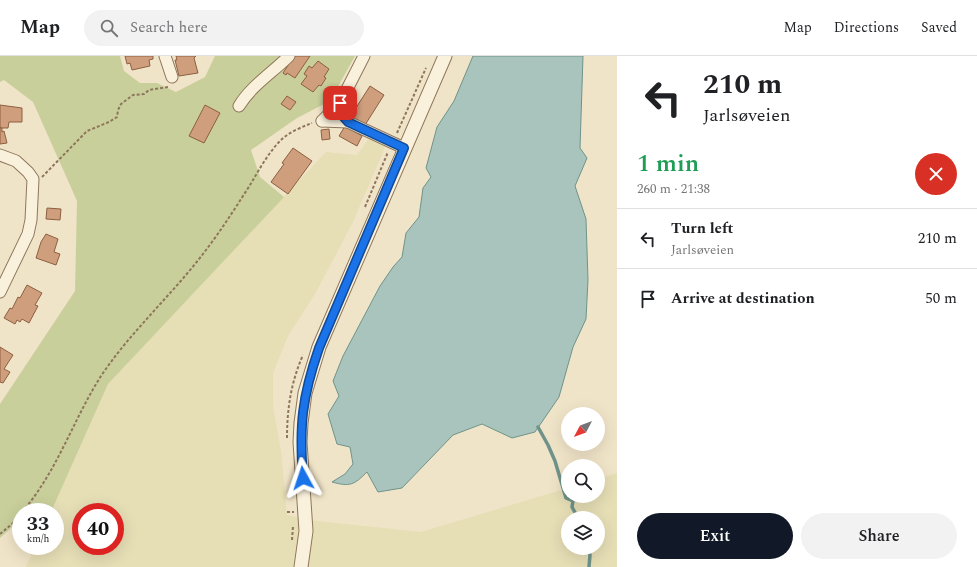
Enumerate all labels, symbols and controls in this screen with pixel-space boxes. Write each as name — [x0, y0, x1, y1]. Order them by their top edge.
search box — [84, 10, 364, 46]
text: Map — [20, 13, 60, 42]
text: Search here — [130, 16, 208, 39]
icon: search — [98, 17, 120, 39]
text: Map — [784, 17, 812, 38]
text: Directions — [834, 17, 899, 38]
text: Saved — [921, 17, 957, 38]
text: 210 m — [703, 63, 782, 106]
icon: left — [637, 72, 689, 124]
pin — [323, 86, 357, 120]
icon: arrive — [329, 92, 351, 114]
text: Jarlsøveien — [703, 102, 790, 129]
text: 1 min — [637, 146, 699, 182]
button: close — [915, 153, 957, 195]
text: 260 m · 21:38 — [637, 179, 710, 199]
text: Turn left — [671, 217, 733, 240]
text: 210 m — [918, 227, 957, 250]
icon: left — [637, 228, 659, 250]
text: Jarlsøveien — [671, 240, 734, 260]
text: Arrive at destination — [671, 287, 815, 310]
text: 50 m — [925, 287, 957, 310]
icon: arrive — [637, 288, 659, 310]
north arrow — [561, 407, 605, 451]
map controls — [561, 407, 605, 555]
position arrow — [282, 457, 324, 499]
button: search — [561, 459, 605, 503]
speed limit sign: 40 — [72, 503, 124, 555]
text: 33 — [27, 509, 49, 539]
button: layers — [561, 511, 605, 555]
button: Exit — [637, 513, 793, 559]
button: Share — [801, 513, 957, 559]
text: km/h — [27, 531, 49, 547]

